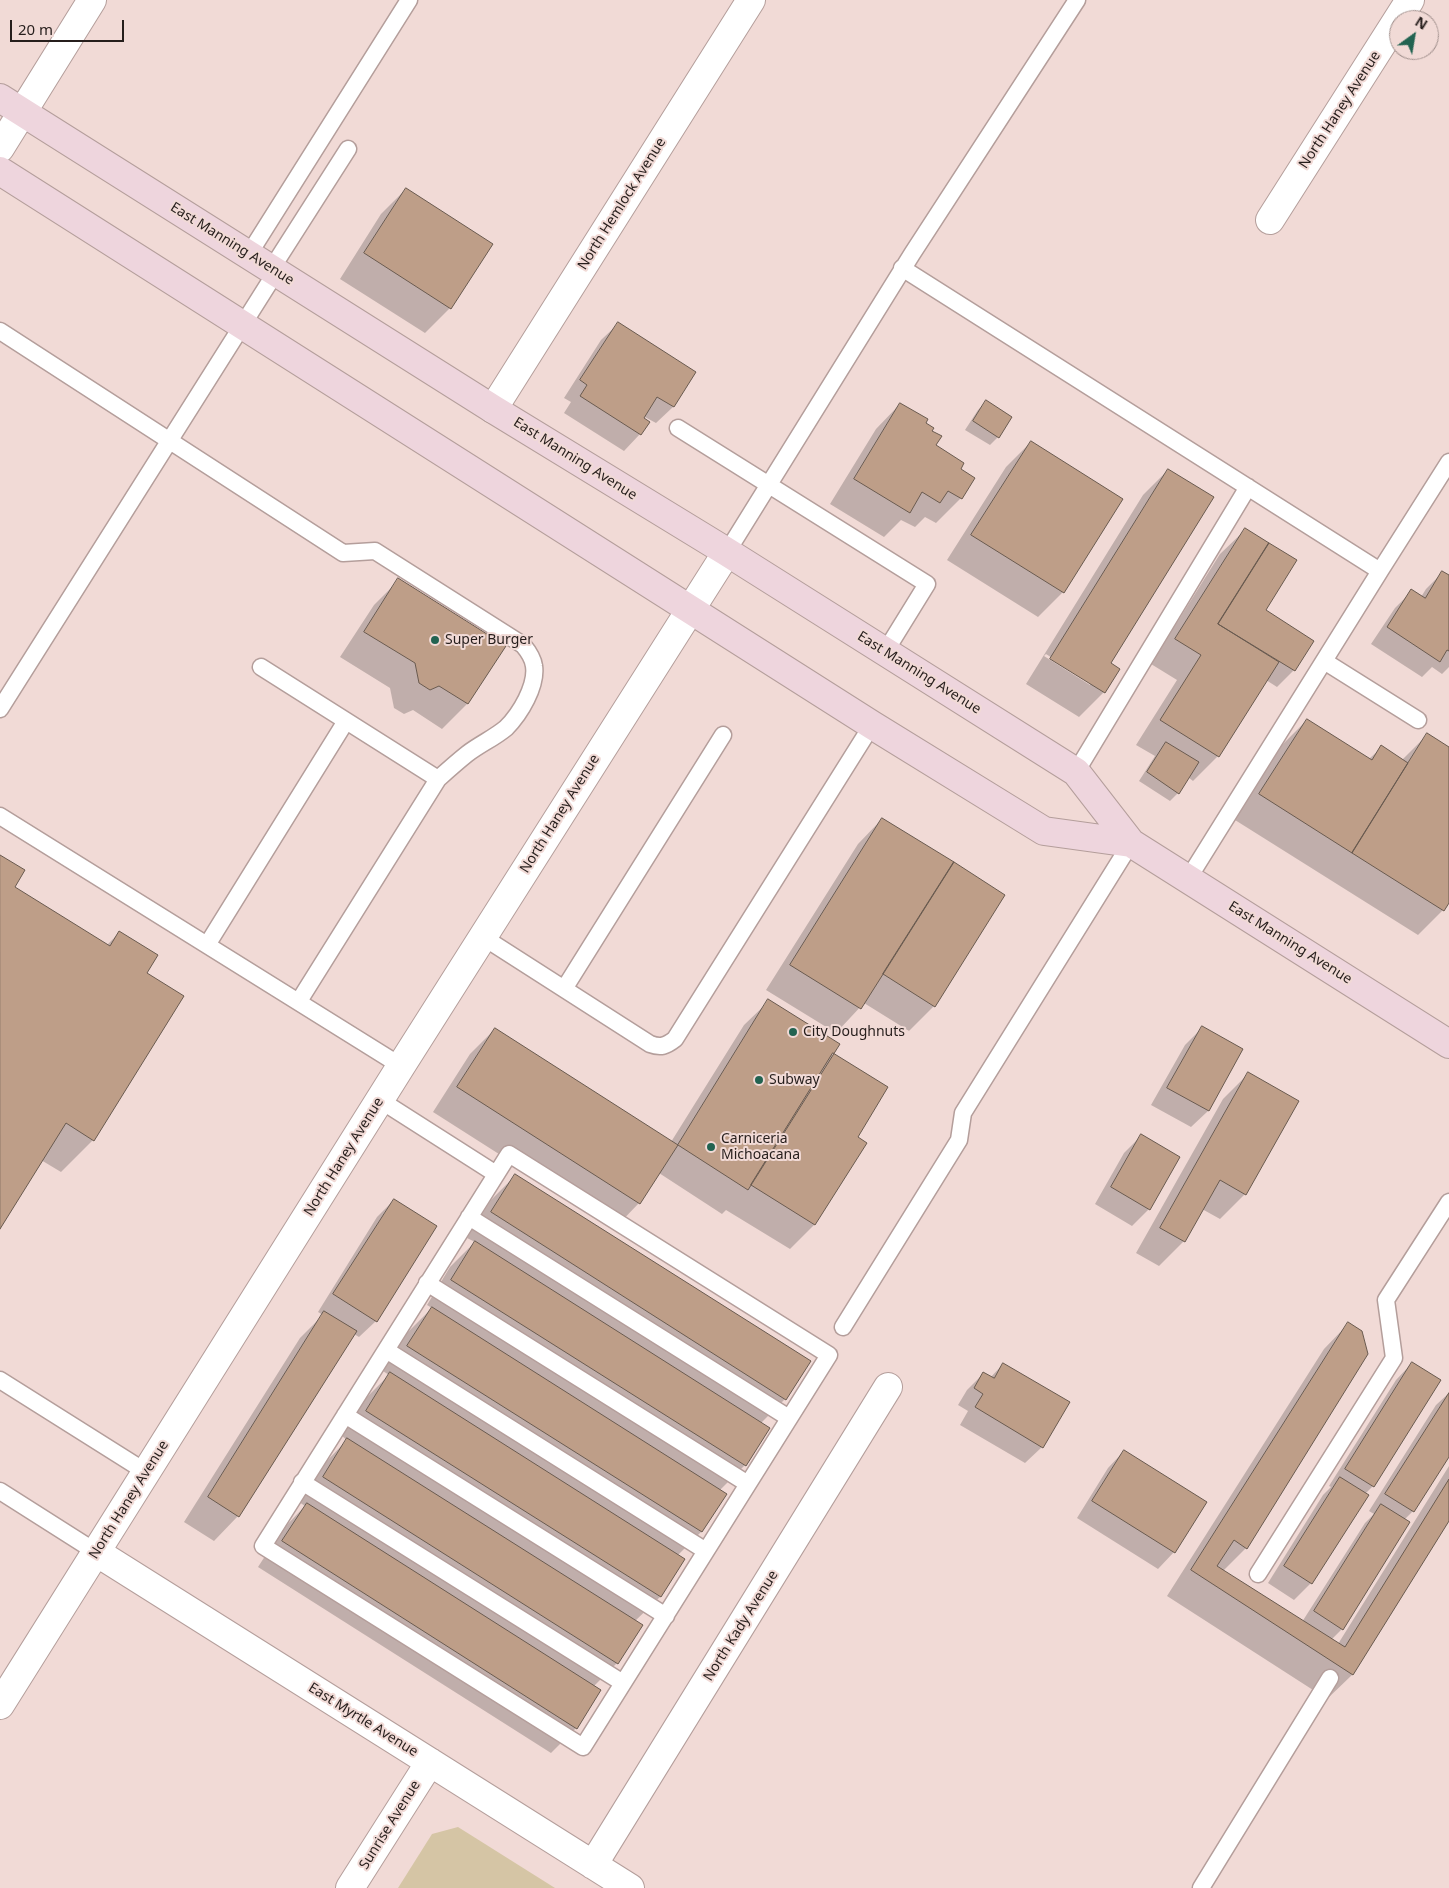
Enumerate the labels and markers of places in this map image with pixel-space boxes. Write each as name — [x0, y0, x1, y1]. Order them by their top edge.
place label: Super Burger — [445, 632, 533, 648]
marker: Super Burger — [429, 634, 441, 646]
place label: City Doughnuts — [803, 1024, 905, 1040]
marker: City Doughnuts — [787, 1026, 799, 1038]
place label: Subway — [769, 1072, 820, 1088]
marker: Subway — [753, 1074, 765, 1086]
place label: Carniceria Michoacana — [721, 1131, 800, 1164]
marker: Carniceria Michoacana — [705, 1141, 717, 1153]

